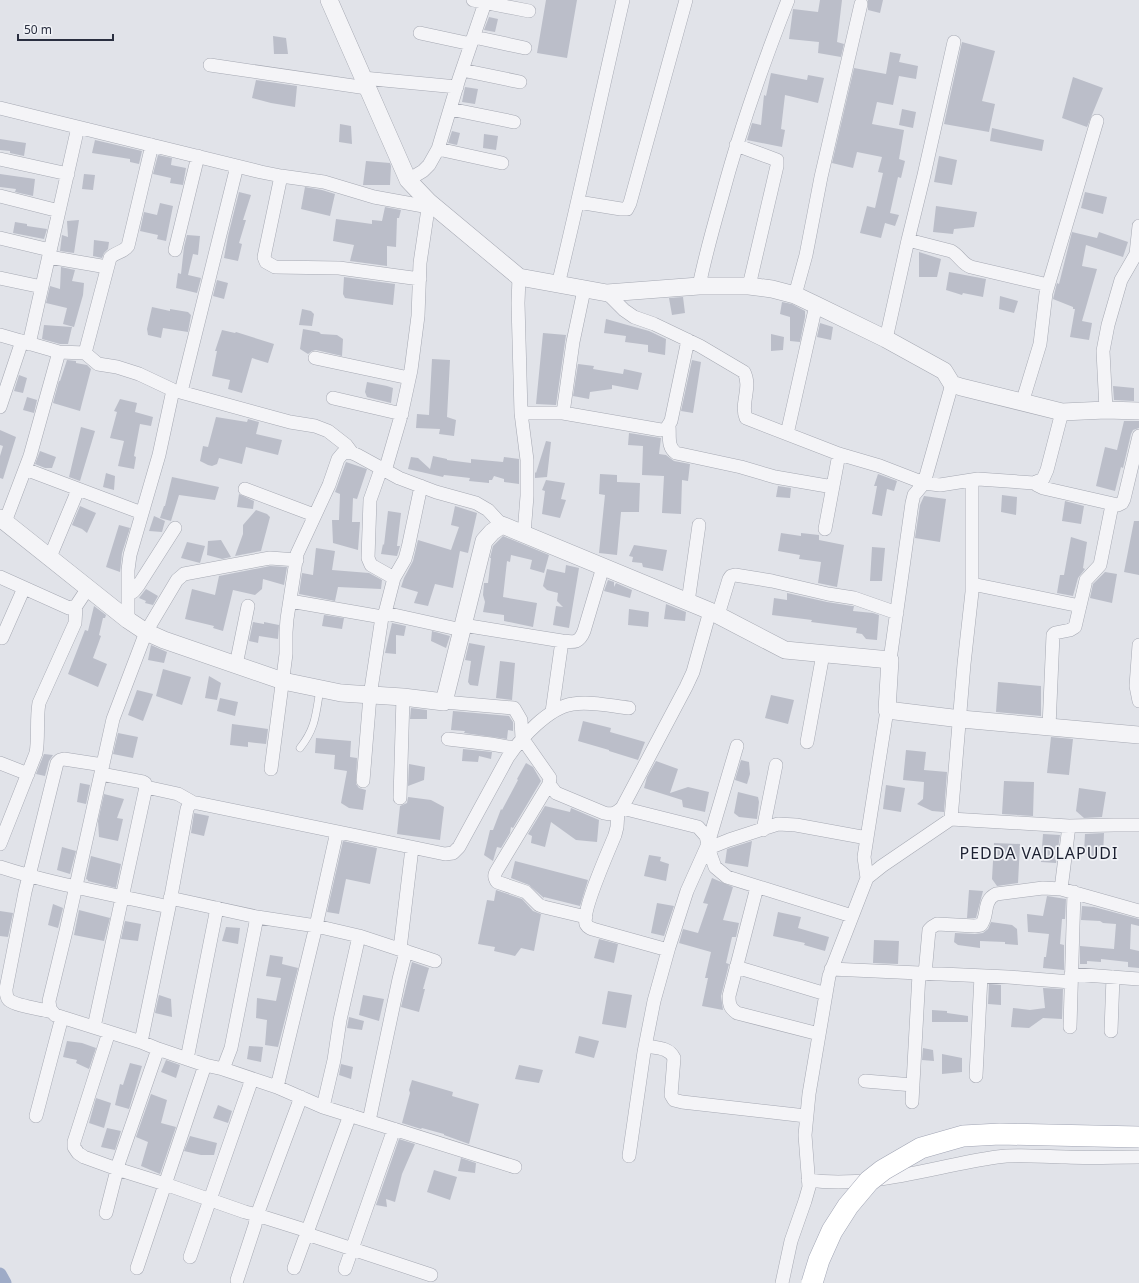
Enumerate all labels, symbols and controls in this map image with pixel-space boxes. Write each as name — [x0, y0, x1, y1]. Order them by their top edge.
scale bar — [18, 16, 113, 42]
text: 50 m — [24, 21, 52, 38]
district label: PEDDA VADLAPUDI — [960, 842, 1118, 864]

